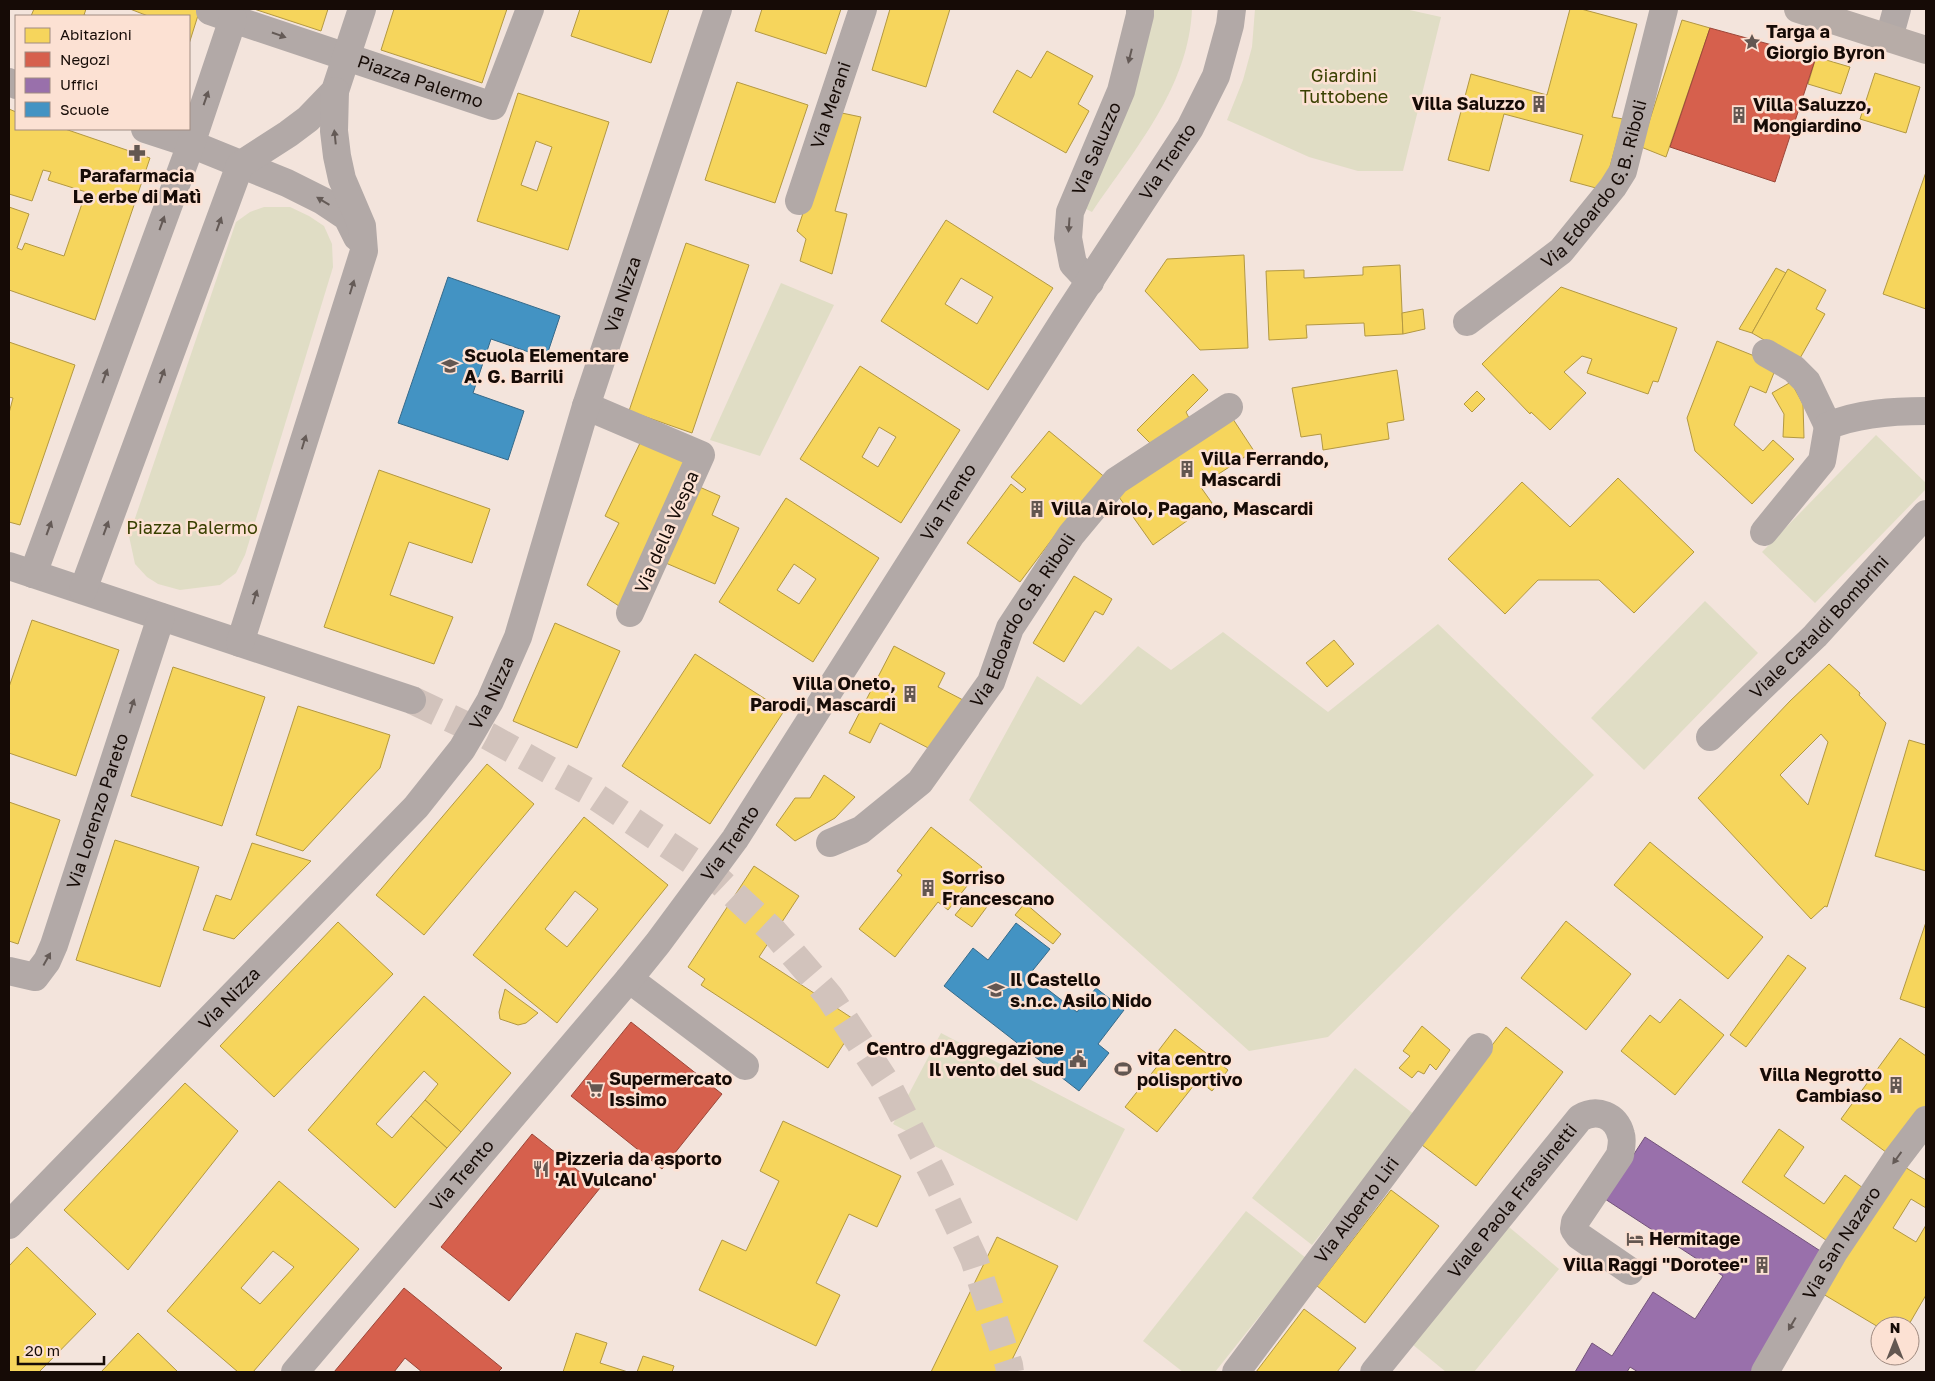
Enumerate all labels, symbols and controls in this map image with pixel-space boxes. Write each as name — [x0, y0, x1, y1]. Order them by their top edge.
legend — [15, 15, 190, 130]
place label: Targa a Giorgio Byron — [1766, 20, 1885, 63]
text: Abitazioni — [60, 25, 132, 43]
one-way arrow — [272, 31, 287, 39]
place icon: Targa a Giorgio Byron — [1742, 32, 1762, 52]
street label: Piazza Palermo — [355, 49, 486, 112]
one-way arrow — [1125, 49, 1133, 64]
text: Negozi — [60, 50, 110, 68]
street label: Via Merani — [805, 58, 855, 151]
park label: Giardini Tuttobene — [1300, 64, 1388, 107]
text: Uffici — [60, 75, 98, 93]
one-way arrow — [202, 90, 210, 105]
place label: Villa Saluzzo — [1412, 92, 1525, 114]
place label: Villa Saluzzo, Mongiardino — [1753, 93, 1872, 136]
building icon: Villa Saluzzo — [1529, 94, 1549, 114]
street label: Via Edoardo G.B. Riboli — [1536, 97, 1651, 272]
street label: Via Saluzzo — [1066, 98, 1125, 198]
text: Scuole — [60, 100, 110, 118]
building icon: Villa Saluzzo, Mongiardino — [1729, 105, 1749, 125]
street label: Via Trento — [1134, 119, 1200, 204]
one-way arrow — [331, 129, 339, 145]
pharmacy icon: Parafarmacia Le erbe di Matì — [127, 143, 147, 163]
place label: Parafarmacia Le erbe di Matì — [73, 164, 201, 207]
one-way arrow — [317, 197, 330, 206]
one-way arrow — [158, 216, 166, 231]
one-way arrow — [216, 216, 223, 231]
one-way arrow — [1065, 217, 1073, 233]
street label: Via Nizza — [599, 253, 645, 335]
one-way arrow — [349, 279, 357, 294]
place label: Scuola Elementare A. G. Barrili — [464, 344, 629, 387]
school or university icon: Scuola Elementare A. G. Barrili — [440, 356, 460, 376]
one-way arrow — [101, 368, 109, 383]
one-way arrow — [158, 368, 166, 383]
one-way arrow — [300, 434, 308, 449]
place label: Villa Ferrando, Mascardi — [1201, 447, 1329, 490]
street label: Via Trento — [915, 459, 980, 545]
building icon: Villa Ferrando, Mascardi — [1177, 459, 1197, 479]
street label: Via della Vespa — [629, 467, 703, 596]
place label: Villa Airolo, Pagano, Mascardi — [1051, 497, 1313, 519]
building icon: Villa Airolo, Pagano, Mascardi — [1027, 499, 1047, 519]
park label: Piazza Palermo — [126, 516, 258, 538]
one-way arrow — [45, 520, 53, 535]
one-way arrow — [103, 521, 110, 536]
street label: Via Edoardo G.B. Riboli — [965, 529, 1079, 711]
street label: Viale Cataldi Bombrini — [1745, 550, 1893, 703]
one-way arrow — [252, 589, 260, 604]
street label: Via Nizza — [464, 653, 518, 733]
place label: Villa Oneto, Parodi, Mascardi — [750, 672, 896, 715]
building icon: Villa Oneto, Parodi, Mascardi — [900, 684, 920, 704]
one-way arrow — [128, 698, 136, 713]
street label: Via Lorenzo Pareto — [61, 730, 132, 891]
street label: Via Trento — [696, 801, 763, 885]
place label: Sorriso Francescano — [942, 866, 1055, 909]
building icon: Sorriso Francescano — [918, 878, 938, 898]
one-way arrow — [43, 952, 51, 967]
street label: Via Nizza — [193, 962, 264, 1034]
place label: Il Castello s.n.c. Asilo Nido — [1010, 968, 1152, 1011]
school or university icon: Il Castello s.n.c. Asilo Nido — [986, 980, 1006, 1000]
place label: Centro d'Aggregazione Il vento del sud — [866, 1037, 1064, 1080]
place label: vita centro polisportivo — [1137, 1047, 1243, 1090]
public building icon: Centro d'Aggregazione Il vento del sud — [1068, 1049, 1088, 1069]
sports icon: vita centro polisportivo — [1113, 1059, 1133, 1079]
place label: Villa Negrotto Cambiaso — [1759, 1063, 1882, 1106]
place label: Supermercato Issimo — [609, 1067, 733, 1110]
building icon: Villa Negrotto Cambiaso — [1886, 1075, 1906, 1095]
supermarket icon: Supermercato Issimo — [585, 1079, 605, 1099]
street label: Viale Paola Frassinetti — [1443, 1119, 1581, 1282]
street label: Via Trento — [425, 1134, 498, 1215]
place label: Pizzeria da asporto 'Al Vulcano' — [555, 1147, 722, 1190]
street label: Via Alberto Liri — [1309, 1152, 1403, 1267]
one-way arrow — [1892, 1152, 1902, 1165]
restaurant icon: Pizzeria da asporto 'Al Vulcano' — [531, 1159, 551, 1179]
street label: Via San Nazaro — [1797, 1182, 1885, 1303]
place label: Hermitage — [1649, 1227, 1741, 1249]
hotel icon: Hermitage — [1625, 1229, 1645, 1249]
place label: Villa Raggi "Dorotee" — [1563, 1253, 1748, 1275]
building icon: Villa Raggi "Dorotee" — [1752, 1255, 1772, 1275]
north arrow — [1870, 1316, 1920, 1366]
one-way arrow — [1788, 1317, 1796, 1332]
text: N — [1890, 1319, 1900, 1336]
scale bar — [18, 1334, 104, 1366]
text: 20 m — [25, 1341, 60, 1359]

